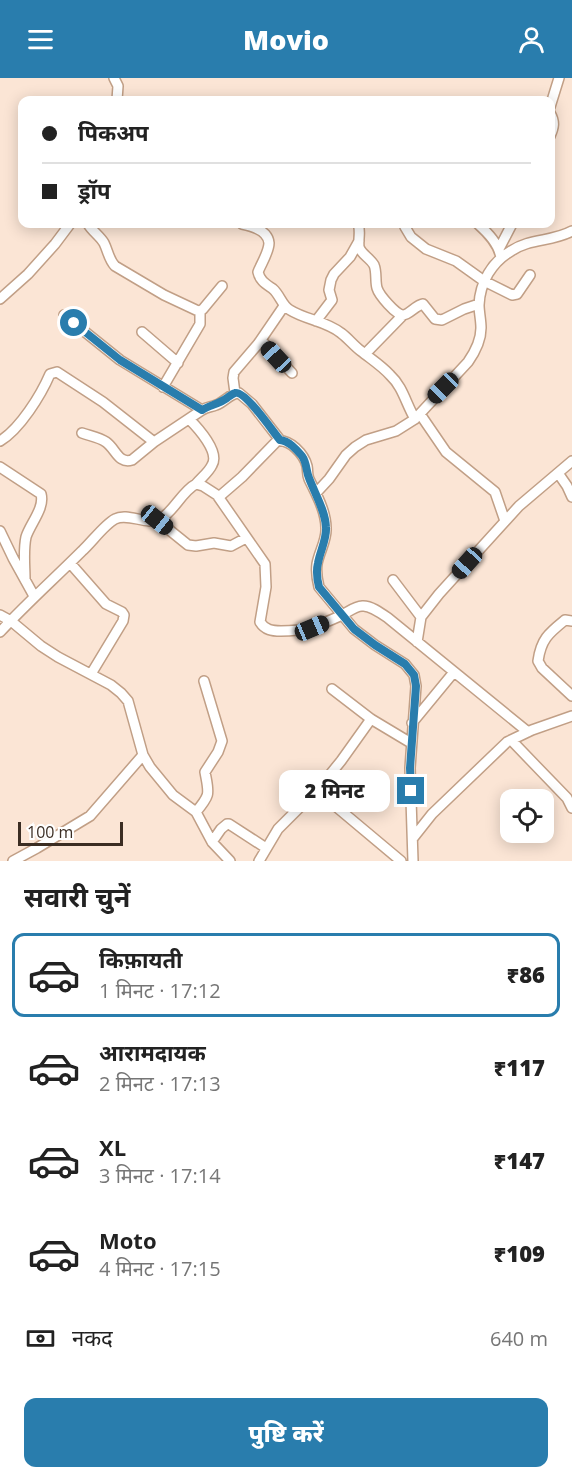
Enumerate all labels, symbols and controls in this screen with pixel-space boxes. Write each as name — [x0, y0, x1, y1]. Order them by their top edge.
text: Movio — [243, 21, 329, 58]
icon: menu — [24, 23, 57, 56]
icon: person — [515, 23, 548, 56]
text: पिकअप — [78, 117, 149, 147]
text: ड्रॉप — [78, 175, 111, 205]
route start — [60, 309, 87, 336]
car — [257, 338, 295, 376]
car — [424, 369, 462, 407]
car — [137, 502, 177, 538]
car — [448, 544, 486, 582]
car — [292, 613, 332, 643]
callout: 2 मिनट — [279, 770, 390, 812]
text: 2 मिनट — [305, 777, 364, 804]
route end — [397, 777, 424, 804]
map controls — [500, 789, 554, 843]
button: locate — [500, 789, 554, 843]
scale bar — [18, 819, 123, 846]
text: 100 m — [27, 821, 73, 843]
text: सवारी चुनें — [24, 878, 130, 915]
text: किफ़ायती — [99, 944, 183, 974]
icon: car — [27, 948, 81, 1002]
text: ₹86 — [507, 959, 545, 989]
text: 1 मिनट · 17:12 — [99, 977, 221, 1004]
text: आरामदायक — [99, 1037, 206, 1067]
icon: car — [27, 1041, 81, 1095]
text: ₹117 — [494, 1052, 545, 1082]
text: 2 मिनट · 17:13 — [99, 1070, 221, 1097]
text: XL — [99, 1132, 126, 1162]
icon: car — [27, 1134, 81, 1188]
text: ₹147 — [494, 1145, 545, 1175]
text: 3 मिनट · 17:14 — [99, 1162, 221, 1189]
text: Moto — [99, 1225, 157, 1255]
icon: car — [27, 1227, 81, 1281]
text: ₹109 — [494, 1238, 545, 1268]
text: 4 मिनट · 17:15 — [99, 1255, 221, 1282]
icon: cash — [24, 1322, 57, 1355]
text: नकद — [72, 1322, 113, 1352]
text: 640 m — [490, 1325, 548, 1352]
button: पुष्टि करें — [24, 1398, 548, 1467]

